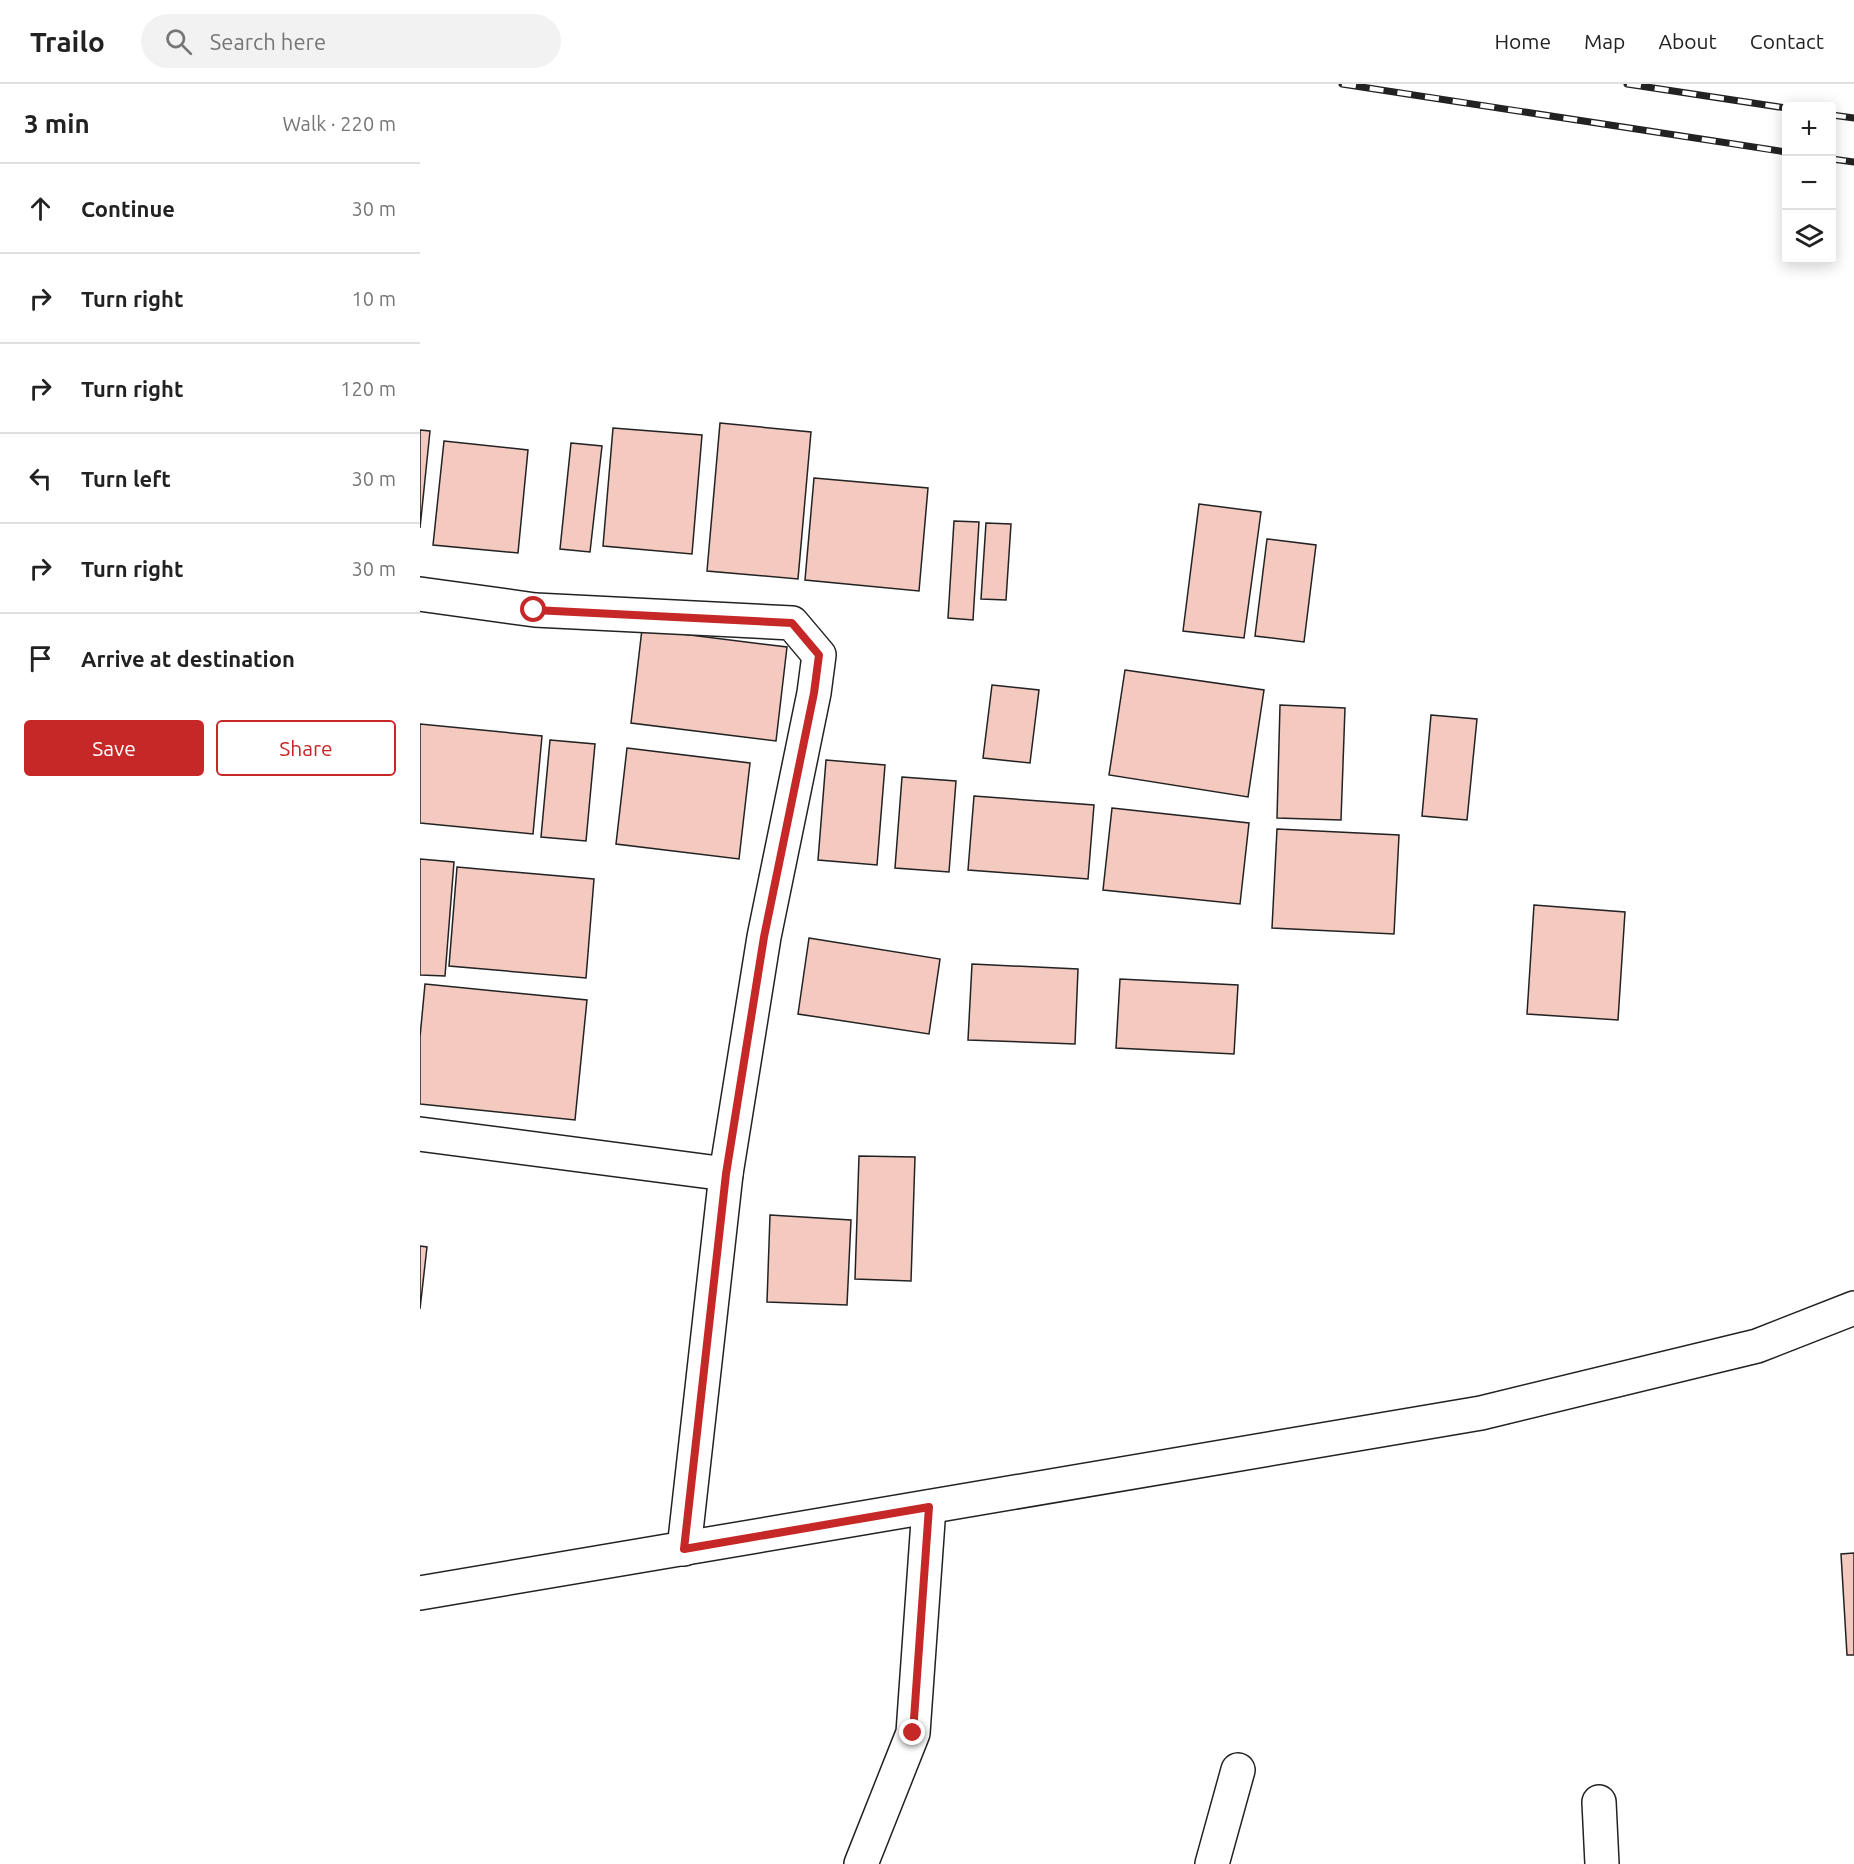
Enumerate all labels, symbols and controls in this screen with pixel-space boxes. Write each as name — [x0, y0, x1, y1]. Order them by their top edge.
search box — [141, 14, 561, 68]
icon: search — [162, 25, 195, 58]
text: Trailo — [30, 26, 105, 57]
text: Search here — [210, 29, 326, 54]
text: Home — [1494, 29, 1551, 53]
text: Map — [1584, 29, 1625, 53]
text: About — [1658, 29, 1717, 53]
text: Contact — [1750, 29, 1824, 53]
map controls — [1782, 102, 1836, 264]
button: + — [1782, 102, 1836, 156]
text: 3 min — [24, 109, 90, 138]
text: Walk · 220 m — [283, 112, 396, 135]
button: − — [1782, 156, 1836, 210]
icon: ahead — [24, 192, 57, 225]
text: Continue — [81, 196, 175, 221]
text: 30 m — [352, 197, 396, 220]
button: layers — [1782, 210, 1836, 264]
icon: right — [24, 282, 57, 315]
text: Turn right — [81, 286, 183, 311]
text: 10 m — [352, 287, 396, 310]
icon: right — [24, 372, 57, 405]
text: Turn right — [81, 376, 183, 401]
text: 120 m — [340, 377, 396, 400]
icon: left — [24, 462, 57, 495]
text: Turn left — [81, 466, 171, 491]
text: 30 m — [352, 467, 396, 490]
icon: right — [24, 552, 57, 585]
text: Turn right — [81, 556, 183, 581]
text: 30 m — [352, 557, 396, 580]
route start — [520, 596, 546, 622]
icon: arrive — [24, 642, 57, 675]
text: Arrive at destination — [81, 646, 295, 671]
button: Save — [24, 720, 204, 776]
button: Share — [216, 720, 396, 776]
route end — [899, 1719, 925, 1745]

